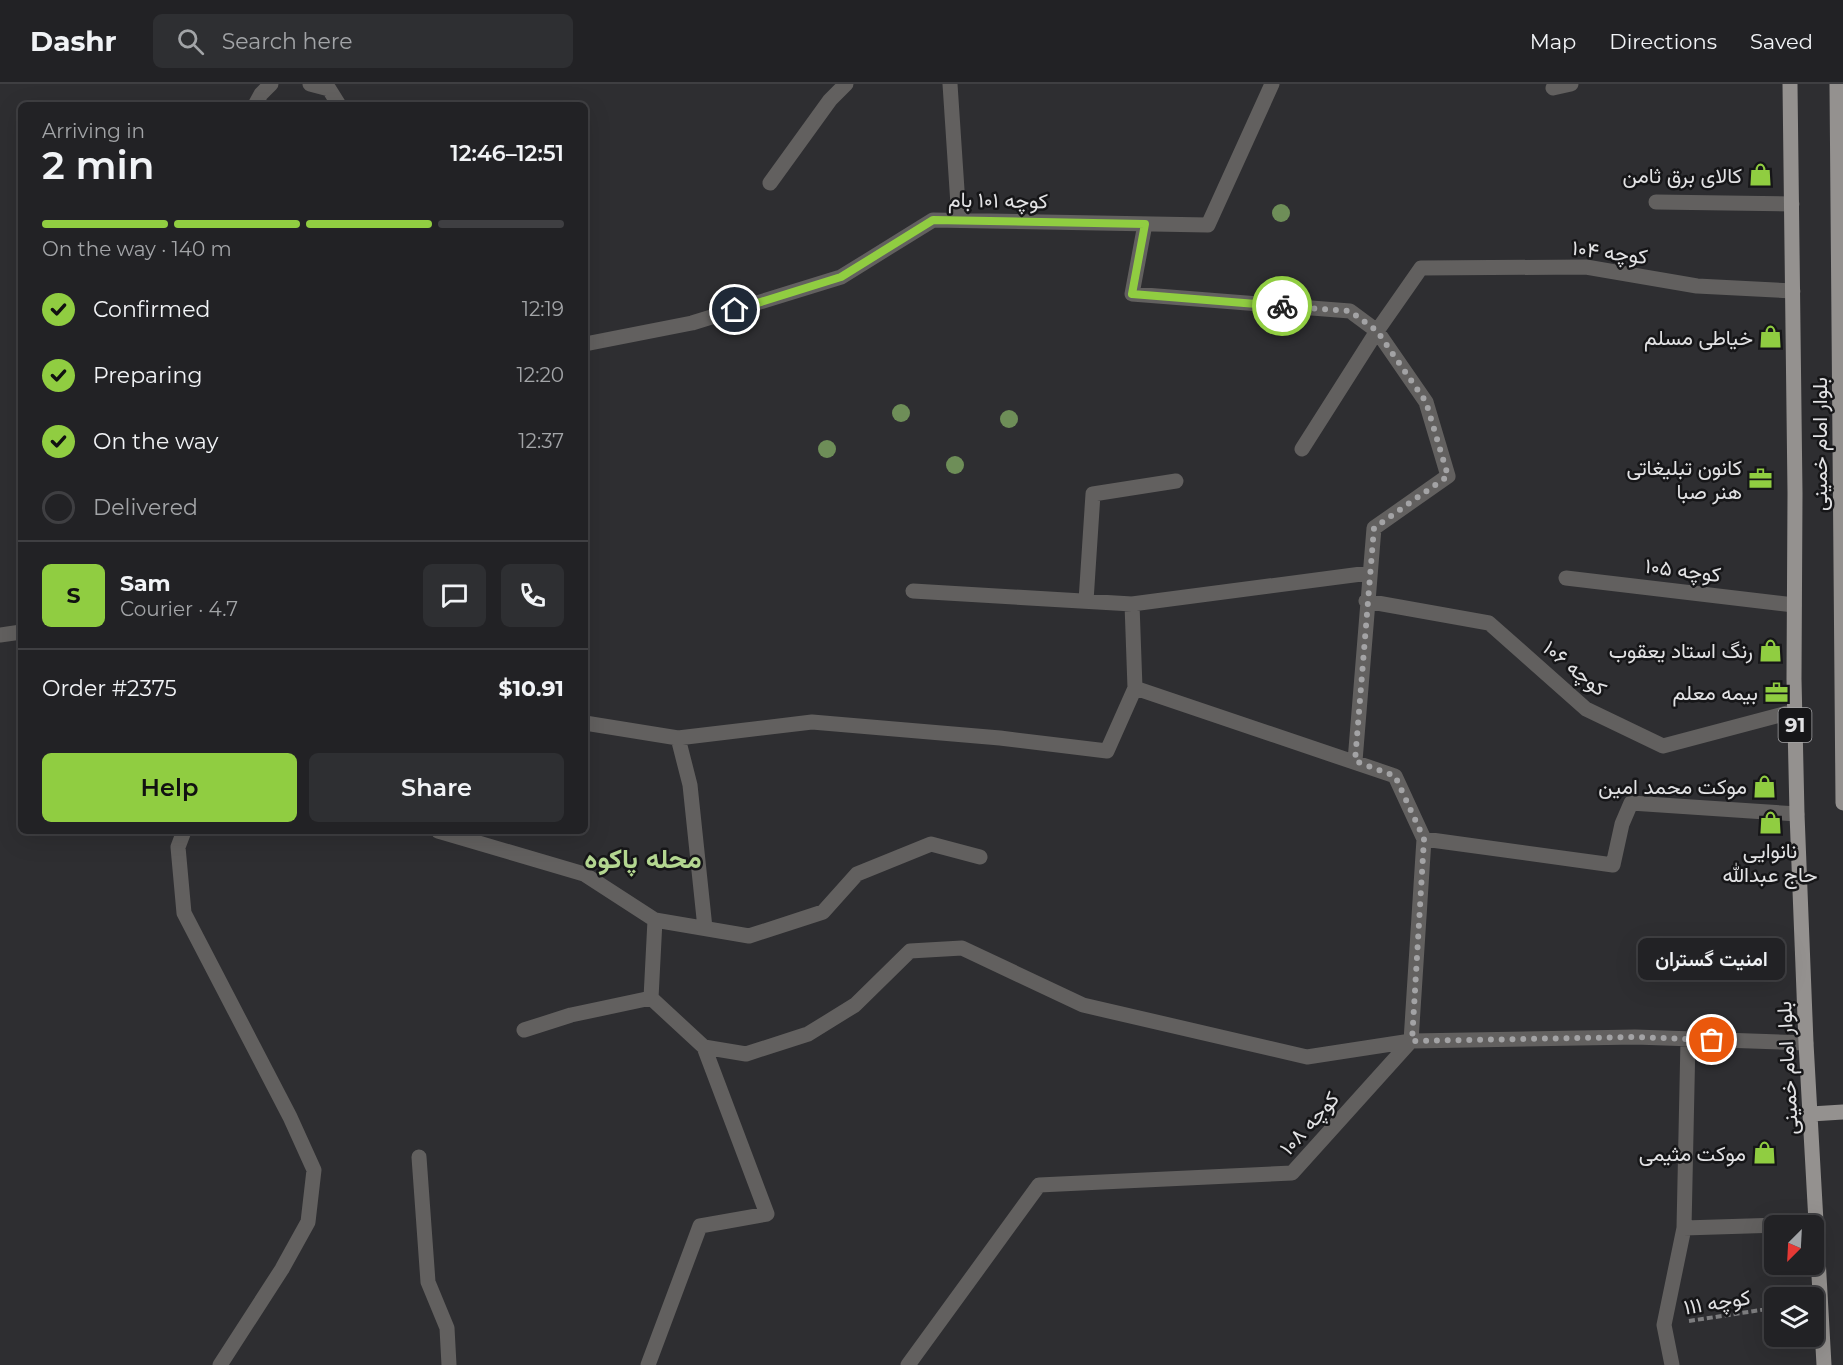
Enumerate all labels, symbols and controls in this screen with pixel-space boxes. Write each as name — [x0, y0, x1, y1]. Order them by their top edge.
search box — [153, 14, 573, 68]
text: Dashr — [30, 24, 117, 58]
icon: search — [174, 25, 207, 58]
text: Search here — [222, 28, 353, 55]
text: Map — [1530, 29, 1576, 54]
text: Directions — [1609, 29, 1717, 54]
text: Saved — [1750, 29, 1813, 54]
text: Arriving in — [42, 119, 145, 143]
text: 12:46–12:51 — [450, 140, 564, 167]
text: 2 min — [42, 141, 155, 189]
shop icon: کالای برق ثامن — [1747, 162, 1773, 188]
place label: کالای برق ثامن — [1622, 163, 1742, 189]
street label: کوچه ۱۰۱ بام — [948, 187, 1048, 215]
street label: کوچه ۱۰۴ — [1570, 235, 1649, 271]
text: On the way · 140 m — [42, 237, 232, 261]
courier — [1252, 276, 1312, 336]
pin — [709, 284, 760, 335]
icon: bike — [1266, 290, 1299, 323]
icon: check — [42, 293, 75, 326]
icon: home — [718, 293, 751, 326]
text: Confirmed — [93, 296, 210, 323]
text: 12:19 — [522, 297, 564, 321]
shop icon: خیاطی مسلم — [1758, 324, 1784, 350]
place label: خیاطی مسلم — [1644, 325, 1753, 352]
icon: check — [42, 359, 75, 392]
text: Preparing — [93, 362, 202, 389]
text: 12:20 — [517, 363, 564, 387]
street label: بلوار امام خمینی — [1807, 377, 1834, 511]
icon: check — [42, 425, 75, 458]
text: On the way — [93, 428, 218, 455]
text: 12:37 — [518, 429, 564, 453]
place label: کانون تبلیغاتی هنر صبا — [1627, 455, 1742, 505]
office icon: کانون تبلیغاتی هنر صبا — [1747, 466, 1773, 492]
text: Delivered — [93, 494, 198, 521]
street label: کوچه ۱۰۵ — [1643, 553, 1722, 589]
button: chat — [423, 564, 486, 627]
button: phone — [501, 564, 564, 627]
text: Sam — [120, 570, 171, 597]
text: S — [66, 582, 81, 609]
text: Courier · 4.7 — [120, 597, 238, 621]
street label: کوچه ۱۰۶ — [1537, 635, 1612, 703]
shop icon: رنگ استاد یعقوب — [1758, 637, 1784, 663]
place label: رنگ استاد یعقوب — [1609, 638, 1753, 664]
text: Order #2375 — [42, 675, 177, 702]
text: $10.91 — [499, 675, 564, 702]
office icon: بیمه معلم — [1763, 679, 1789, 705]
place label: بیمه معلم — [1673, 680, 1758, 707]
road number: 91 — [1778, 708, 1812, 742]
button: Help — [42, 753, 297, 822]
button: Share — [309, 753, 564, 822]
shop icon: موکت محمد امین — [1752, 773, 1778, 799]
place label: موکت محمد امین — [1598, 774, 1747, 800]
shop icon: نانوایی حاج عبدالله — [1757, 809, 1783, 835]
place label: نانوایی حاج عبدالله — [1723, 838, 1817, 889]
district label: محله پاکوه — [584, 842, 702, 877]
callout: امنیت گستران — [1638, 938, 1786, 980]
text: امنیت گستران — [1655, 947, 1768, 971]
street label: بلوار امام خمینی — [1771, 1000, 1805, 1135]
pin — [1686, 1014, 1737, 1065]
icon: bag — [1695, 1023, 1728, 1056]
street label: کوچه ۱۰۸ — [1274, 1086, 1345, 1161]
shop icon: موکت مثیمی — [1751, 1140, 1777, 1166]
place label: موکت مثیمی — [1639, 1141, 1746, 1167]
north arrow — [1764, 1215, 1824, 1275]
map controls — [1764, 1215, 1824, 1347]
street label: کوچه ۱۱۱ — [1682, 1284, 1753, 1322]
button: layers — [1764, 1287, 1824, 1347]

